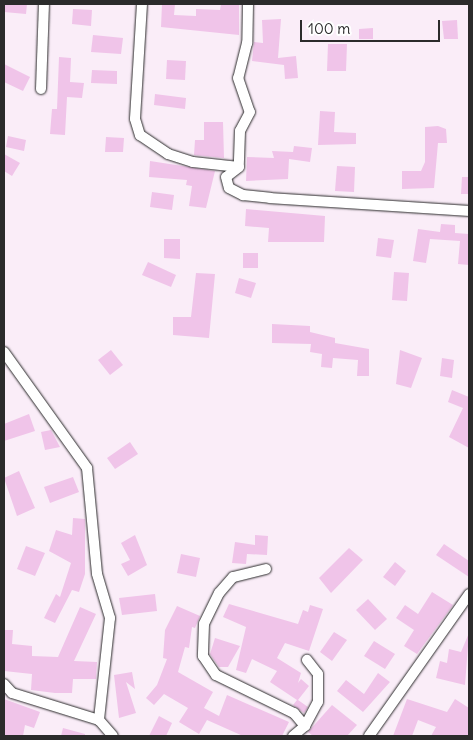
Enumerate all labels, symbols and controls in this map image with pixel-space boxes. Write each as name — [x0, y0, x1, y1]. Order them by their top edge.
scale bar — [303, 10, 443, 42]
text: 100 m — [308, 19, 350, 38]

